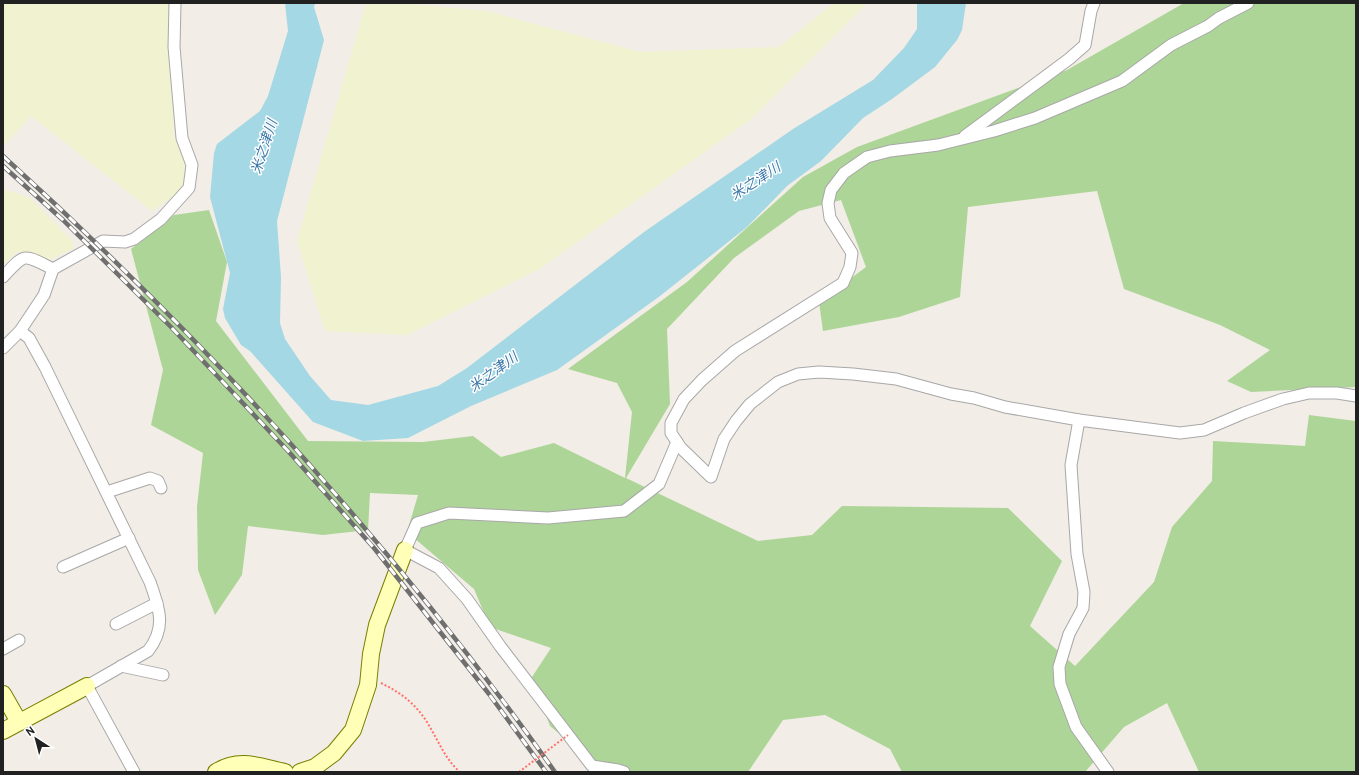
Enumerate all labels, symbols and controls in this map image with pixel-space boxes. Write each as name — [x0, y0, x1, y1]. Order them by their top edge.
water label: 米之津川 — [248, 116, 282, 176]
water label: 米之津川 — [728, 159, 786, 204]
water label: 米之津川 — [466, 348, 523, 396]
north arrow — [16, 719, 56, 759]
text: N — [23, 724, 38, 740]

